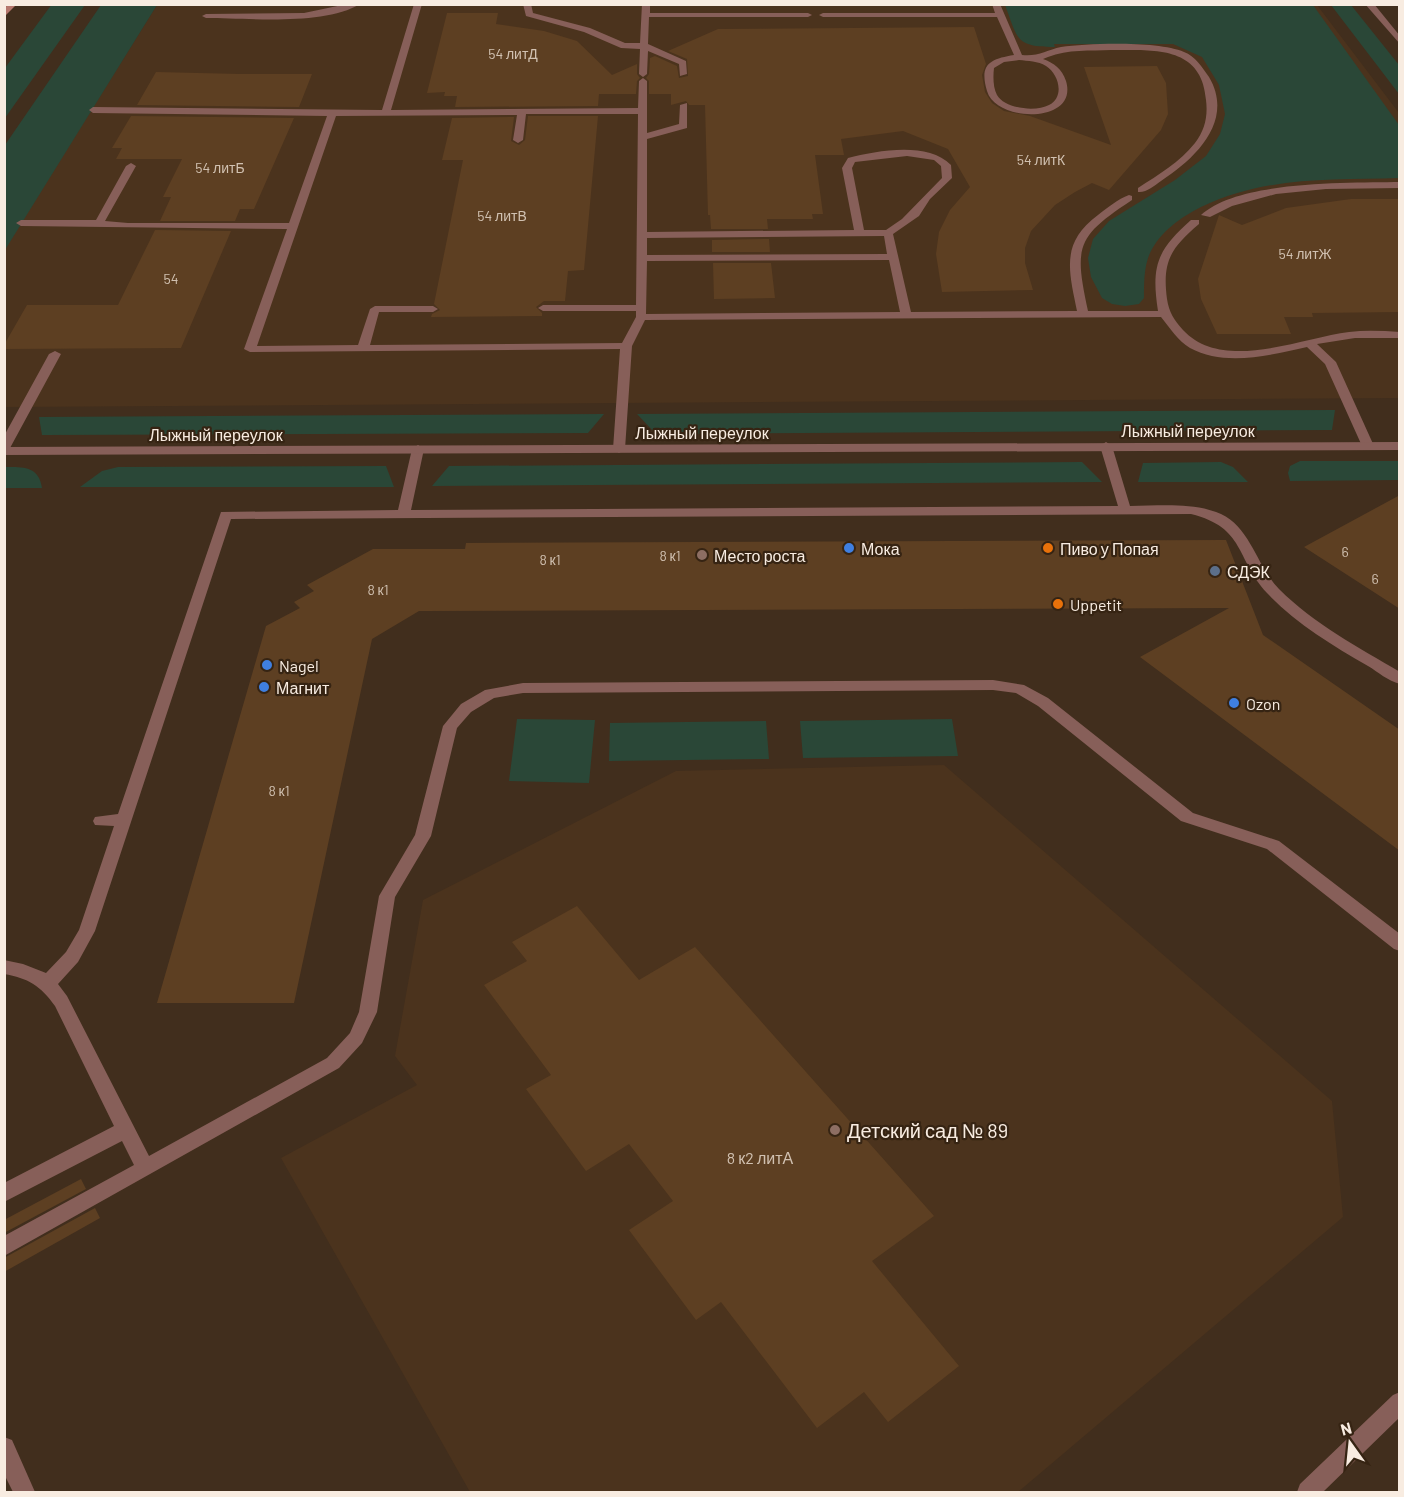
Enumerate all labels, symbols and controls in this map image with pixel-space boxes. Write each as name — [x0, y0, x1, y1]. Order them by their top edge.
house number: 54 литД — [488, 45, 538, 62]
house number: 54 литК — [1017, 151, 1066, 168]
house number: 54 литБ — [195, 159, 245, 176]
house number: 54 литВ — [477, 207, 527, 224]
house number: 54 литЖ — [1278, 245, 1332, 262]
house number: 54 — [164, 270, 178, 287]
street label: Лыжный переулок — [1121, 421, 1256, 440]
street label: Лыжный переулок — [635, 423, 770, 442]
street label: Лыжный переулок — [149, 425, 284, 444]
place label: Мока — [861, 539, 900, 558]
place label: Пиво у Попая — [1060, 539, 1159, 558]
marker: Мока — [842, 541, 856, 555]
marker: Пиво у Попая — [1041, 541, 1055, 555]
house number: 6 — [1341, 543, 1349, 560]
place label: Место роста — [714, 546, 806, 565]
house number: 8 к1 — [659, 547, 681, 564]
marker: Место роста — [695, 548, 709, 562]
house number: 8 к1 — [539, 551, 561, 568]
place label: СДЭК — [1227, 562, 1271, 581]
marker: СДЭК — [1208, 564, 1222, 578]
house number: 6 — [1371, 570, 1379, 587]
house number: 8 к1 — [367, 581, 389, 598]
place label: Uppetit — [1070, 595, 1122, 614]
marker: Uppetit — [1051, 597, 1065, 611]
place label: Nagel — [279, 656, 319, 675]
marker: Nagel — [260, 658, 274, 672]
place label: Магнит — [276, 678, 330, 697]
marker: Магнит — [257, 680, 271, 694]
place label: Ozon — [1246, 694, 1280, 713]
marker: Ozon — [1227, 696, 1241, 710]
house number: 8 к1 — [268, 782, 290, 799]
place label: Детский сад № 89 — [847, 1118, 1008, 1142]
marker: Детский сад № 89 — [828, 1123, 842, 1137]
house number: 8 к2 литА — [727, 1148, 794, 1167]
north arrow — [1320, 1413, 1380, 1473]
text: N — [1338, 1417, 1354, 1439]

